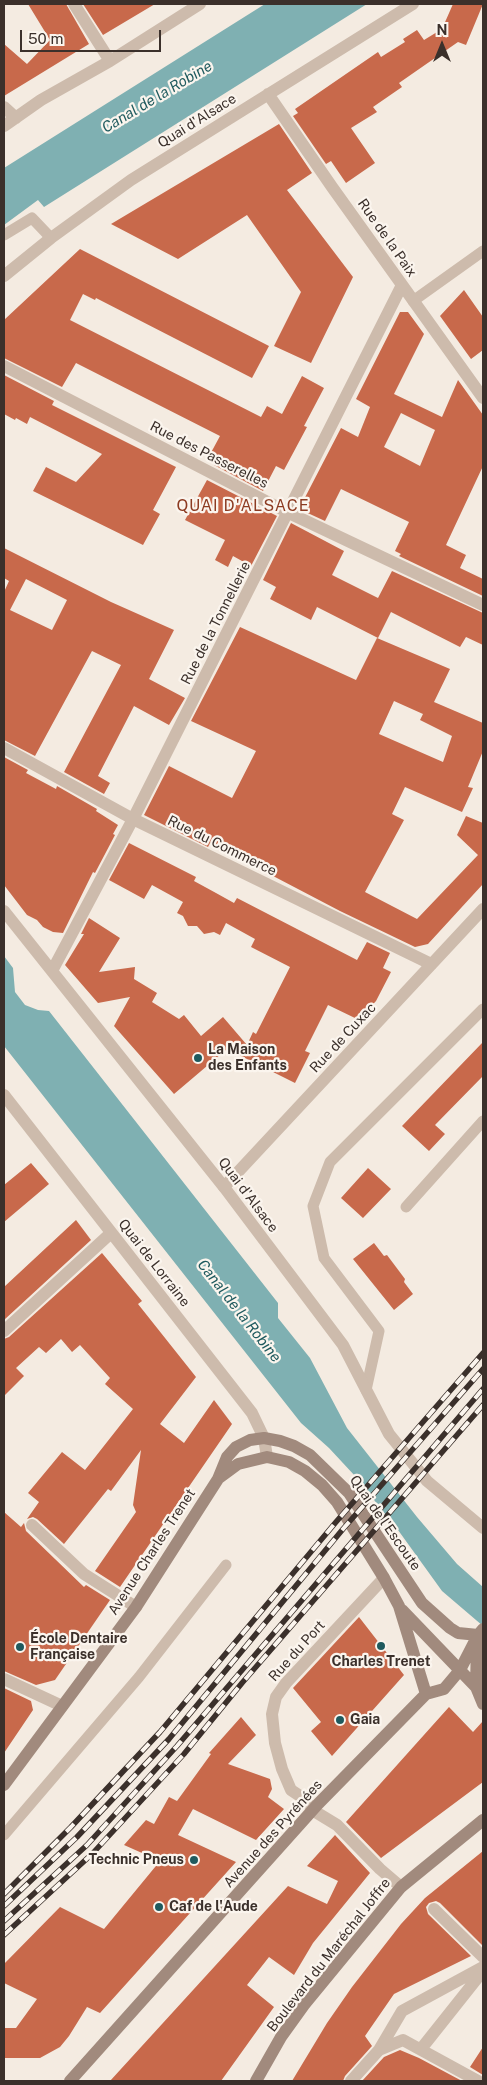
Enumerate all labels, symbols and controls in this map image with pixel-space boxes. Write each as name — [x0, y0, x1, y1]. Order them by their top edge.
scale bar — [22, 20, 164, 52]
north arrow — [417, 20, 467, 70]
text: N — [437, 22, 447, 38]
text: 50 m — [28, 30, 63, 47]
water label: Canal de la Robine — [99, 57, 215, 137]
street label: Quai d'Alsace — [155, 90, 239, 152]
street label: Rue de la Paix — [354, 196, 420, 280]
street label: Rue des Passerelles — [147, 418, 271, 492]
district label: QUAI D'ALSACE — [175, 496, 311, 516]
street label: Rue de la Tonnellerie — [178, 559, 254, 687]
street label: Rue du Commerce — [165, 812, 279, 880]
street label: Rue de Cuxac — [306, 1000, 380, 1076]
place label: La Maison des Enfants — [208, 1042, 287, 1074]
marker: La Maison des Enfants — [192, 1052, 204, 1064]
street label: Quai d'Alsace — [214, 1154, 282, 1236]
street label: Quai de Lorraine — [115, 1216, 193, 1310]
water label: Canal de la Robine — [193, 1256, 285, 1366]
street label: Quai de l'Escoute — [346, 1472, 424, 1574]
street label: Avenue Charles Trenet — [105, 1486, 199, 1618]
street label: Rue du Port — [265, 1617, 329, 1685]
place label: École Dentaire Française — [30, 1631, 127, 1664]
marker: Charles Trenet — [375, 1640, 387, 1652]
marker: École Dentaire Française — [14, 1641, 26, 1653]
place label: Charles Trenet — [332, 1654, 430, 1670]
place label: Gaia — [350, 1712, 380, 1728]
marker: Gaia — [334, 1714, 346, 1726]
street label: Avenue des Pyrénées — [220, 1777, 326, 1891]
place label: Technic Pneus — [88, 1852, 184, 1868]
marker: Technic Pneus — [188, 1854, 200, 1866]
street label: Boulevard du Maréchal Joffre — [264, 1875, 394, 2035]
place label: Caf de l'Aude — [169, 1899, 258, 1915]
marker: Caf de l'Aude — [153, 1901, 165, 1913]

